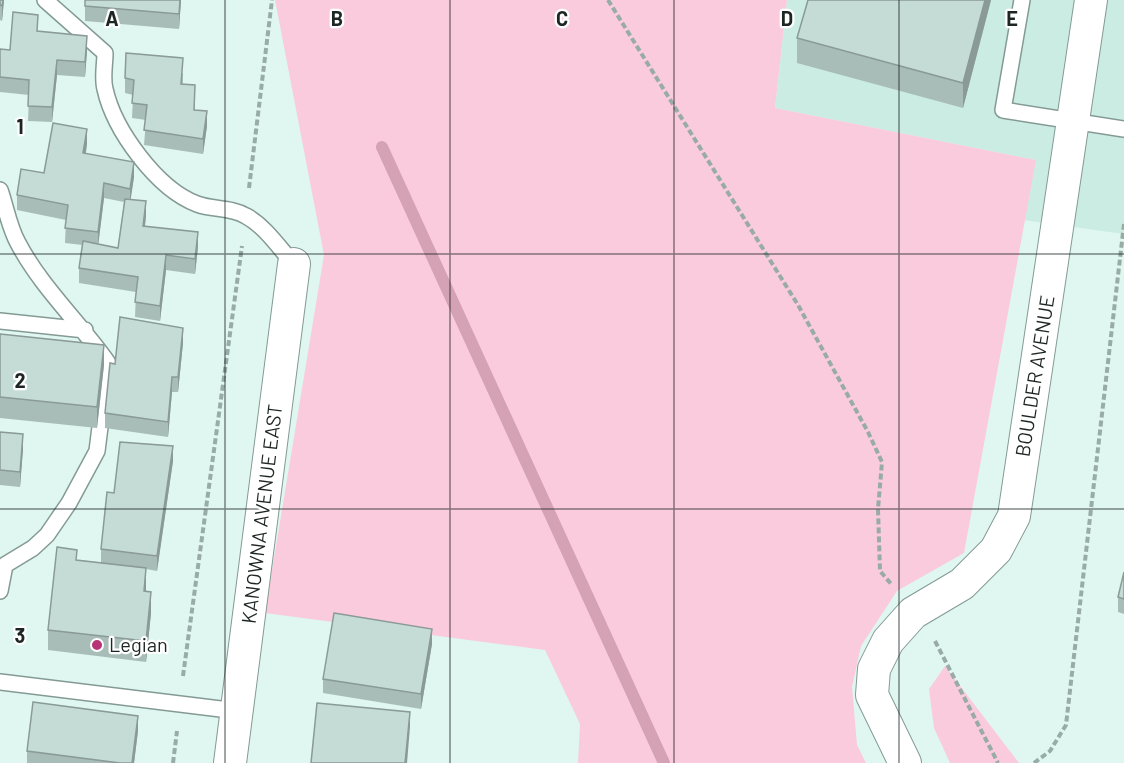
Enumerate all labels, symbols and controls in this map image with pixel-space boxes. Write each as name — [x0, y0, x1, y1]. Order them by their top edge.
text: A — [105, 6, 119, 30]
text: B — [331, 6, 343, 30]
text: C — [556, 6, 568, 30]
text: D — [781, 6, 793, 30]
text: E — [1006, 6, 1018, 30]
text: 1 — [16, 114, 24, 138]
street label: BOULDER AVENUE — [1009, 293, 1059, 458]
text: 2 — [14, 368, 26, 392]
street label: KANOWNA AVENUE EAST — [236, 403, 286, 625]
text: 3 — [15, 623, 25, 647]
place label: Legian — [109, 632, 168, 656]
marker: Legian — [90, 638, 104, 652]

